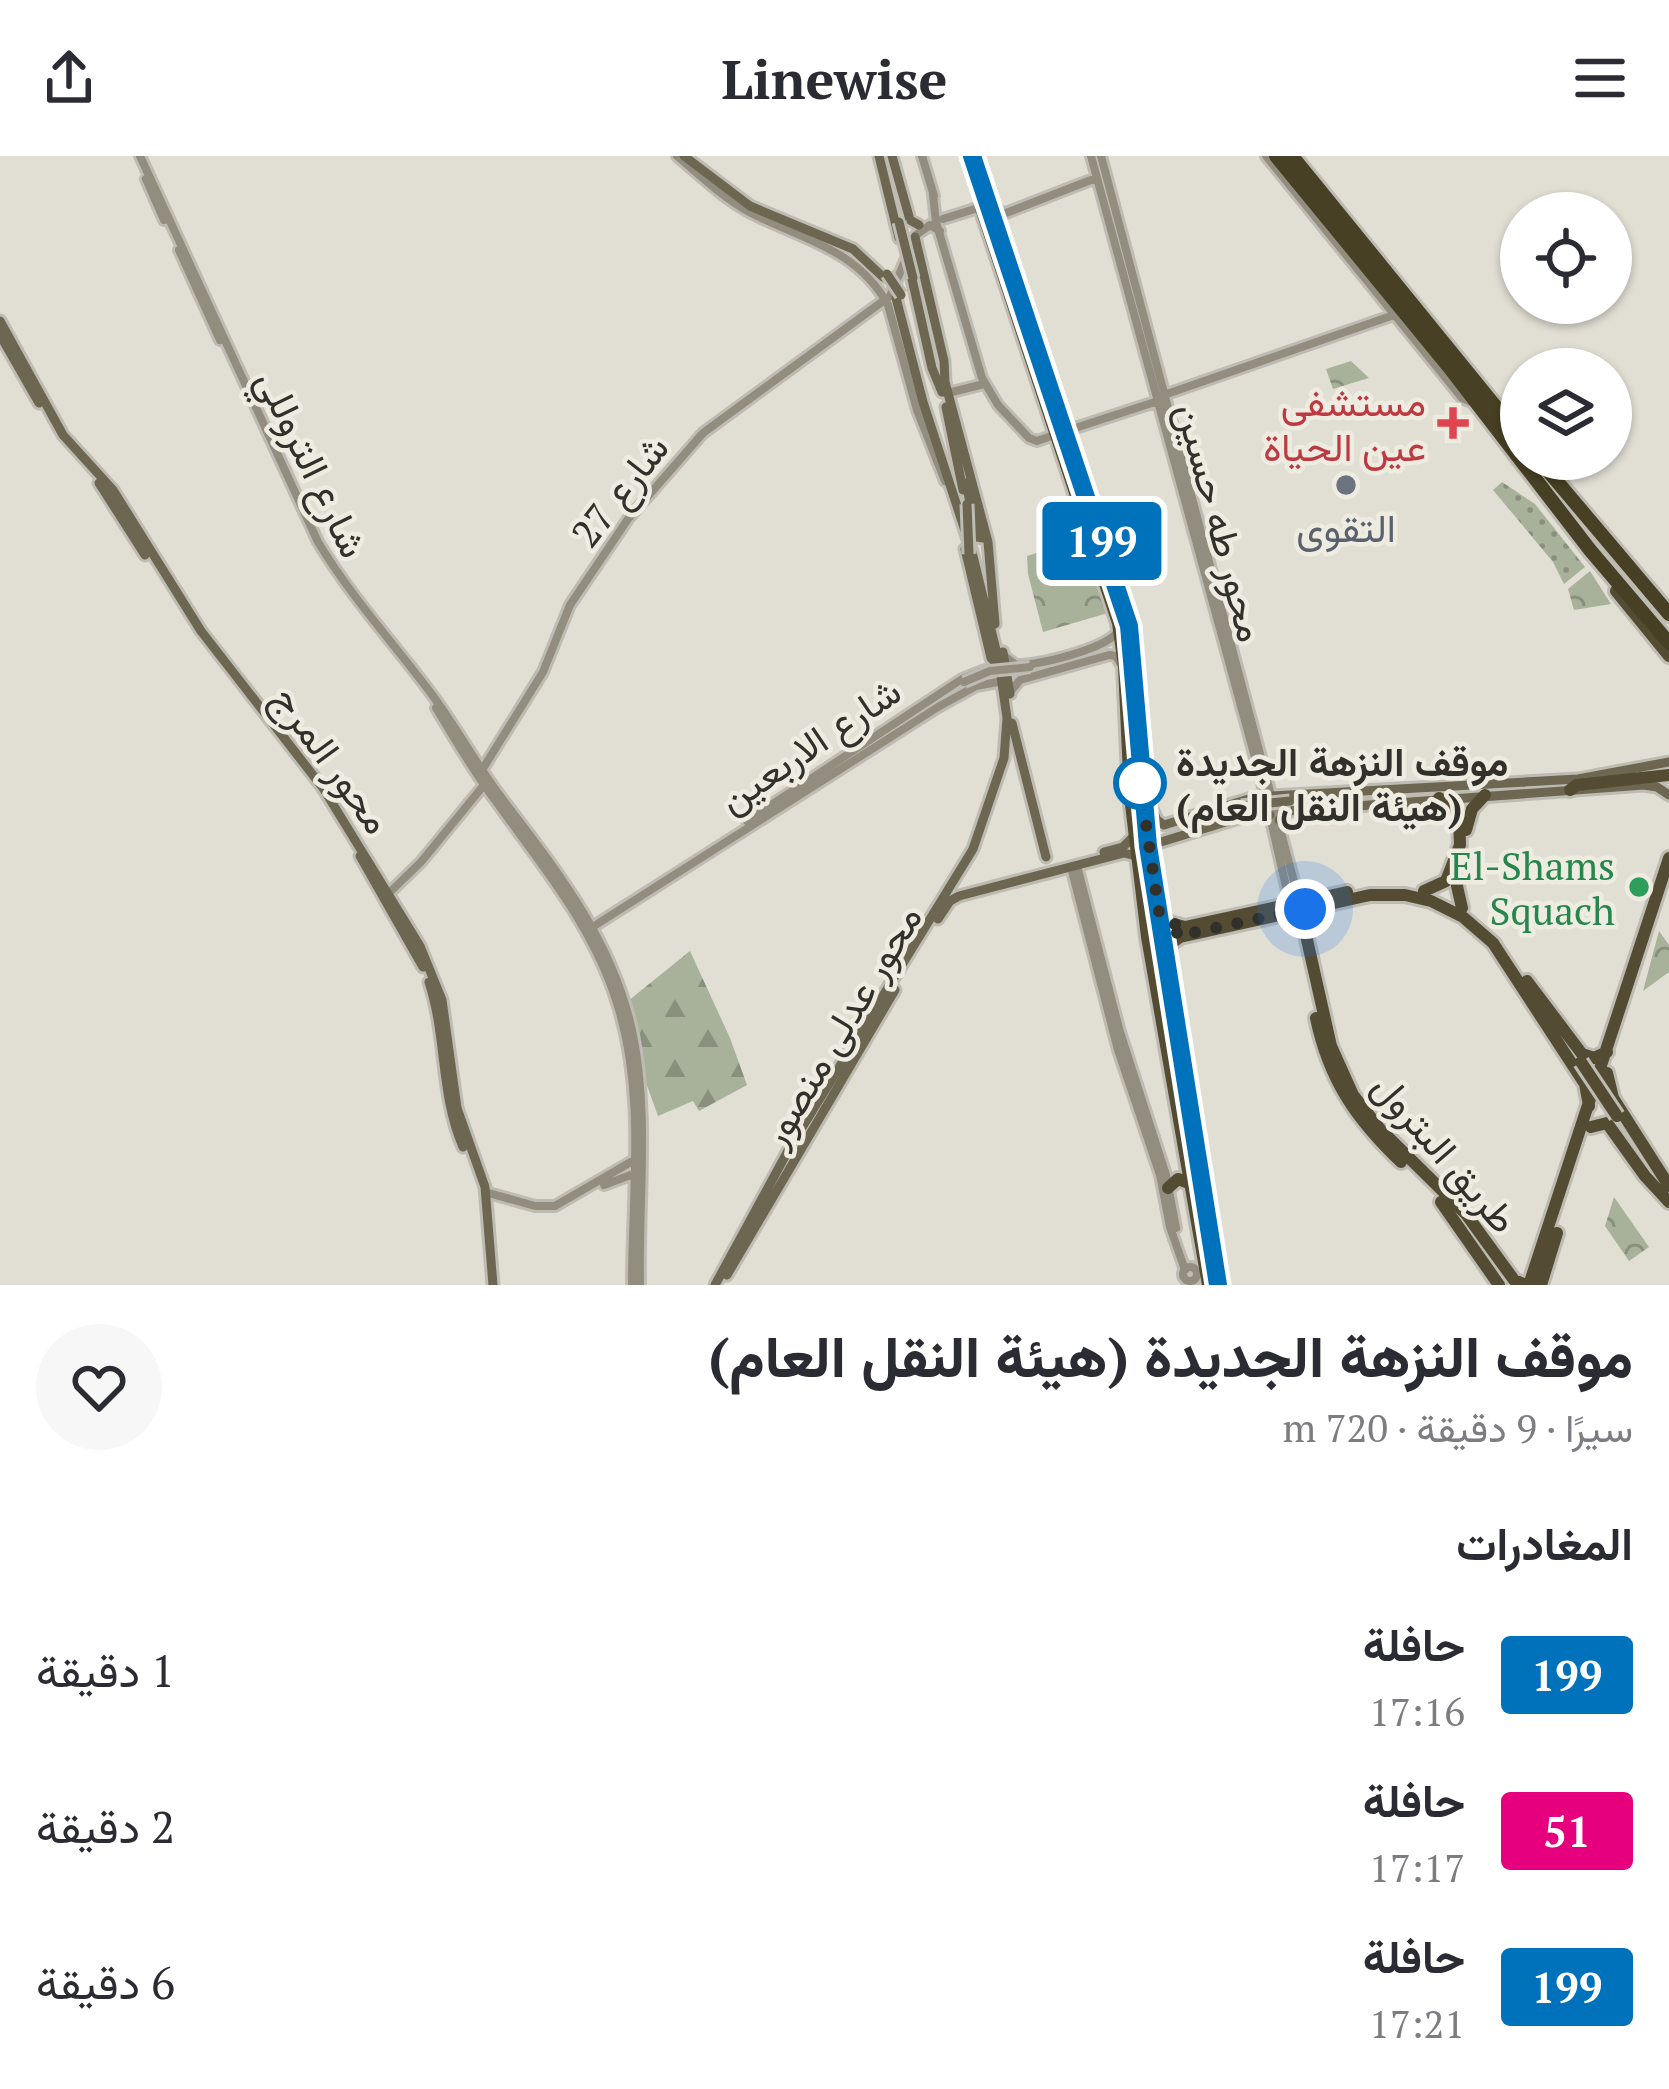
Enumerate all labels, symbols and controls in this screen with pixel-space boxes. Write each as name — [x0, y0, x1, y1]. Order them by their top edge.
text: Linewise — [721, 43, 948, 114]
icon: share — [36, 45, 102, 111]
icon: menu — [1567, 45, 1633, 111]
map controls — [1500, 192, 1632, 480]
button: locate — [1500, 192, 1632, 324]
button: layers — [1500, 348, 1632, 480]
street label: شارع التروللي — [239, 360, 381, 569]
place label: مستشفى عين الحياة — [1263, 375, 1426, 472]
street label: محور طه حسين — [1165, 397, 1279, 647]
marker: مستشفى عين الحياة — [1437, 407, 1469, 439]
street label: شارع 27 — [559, 423, 681, 558]
marker: التقوى — [1333, 472, 1359, 498]
place label: التقوى — [1296, 501, 1396, 553]
line badge: 199 — [1033, 502, 1171, 580]
text: 199 — [1066, 513, 1138, 569]
street label: شارع الاربعين — [708, 664, 911, 826]
street label: محور المرج — [260, 674, 404, 845]
place label: موقف النزهة الجديدة (هيئة النقل العام) — [1176, 735, 1509, 833]
marker: موقف النزهة الجديدة (هيئة النقل العام) — [1115, 758, 1165, 808]
place label: El-Shams Squach — [1450, 839, 1615, 936]
marker: El-Shams Squach — [1626, 874, 1652, 900]
your location — [1275, 879, 1335, 939]
street label: محور عدلى منصور — [747, 895, 933, 1156]
street label: طريق البترول — [1362, 1061, 1530, 1243]
text: موقف النزهة الجديدة (هيئة النقل العام) — [708, 1318, 1633, 1393]
button: heart — [36, 1324, 162, 1450]
text: سيرًا · 9 دقيقة · 720 m — [1283, 1401, 1633, 1453]
text: المغادرات — [1456, 1513, 1633, 1573]
text: حافلة — [1363, 1614, 1465, 1674]
text: 1 دقيقة — [36, 1640, 175, 1700]
text: 199 — [1531, 1647, 1603, 1703]
text: 17:16 — [1369, 1685, 1465, 1737]
text: حافلة — [1363, 1770, 1465, 1830]
text: 2 دقيقة — [36, 1796, 175, 1856]
text: 51 — [1543, 1803, 1591, 1859]
text: 17:17 — [1369, 1841, 1465, 1893]
text: حافلة — [1363, 1926, 1465, 1986]
text: 6 دقيقة — [36, 1952, 175, 2012]
text: 199 — [1531, 1959, 1603, 2015]
text: 17:21 — [1369, 1997, 1465, 2049]

